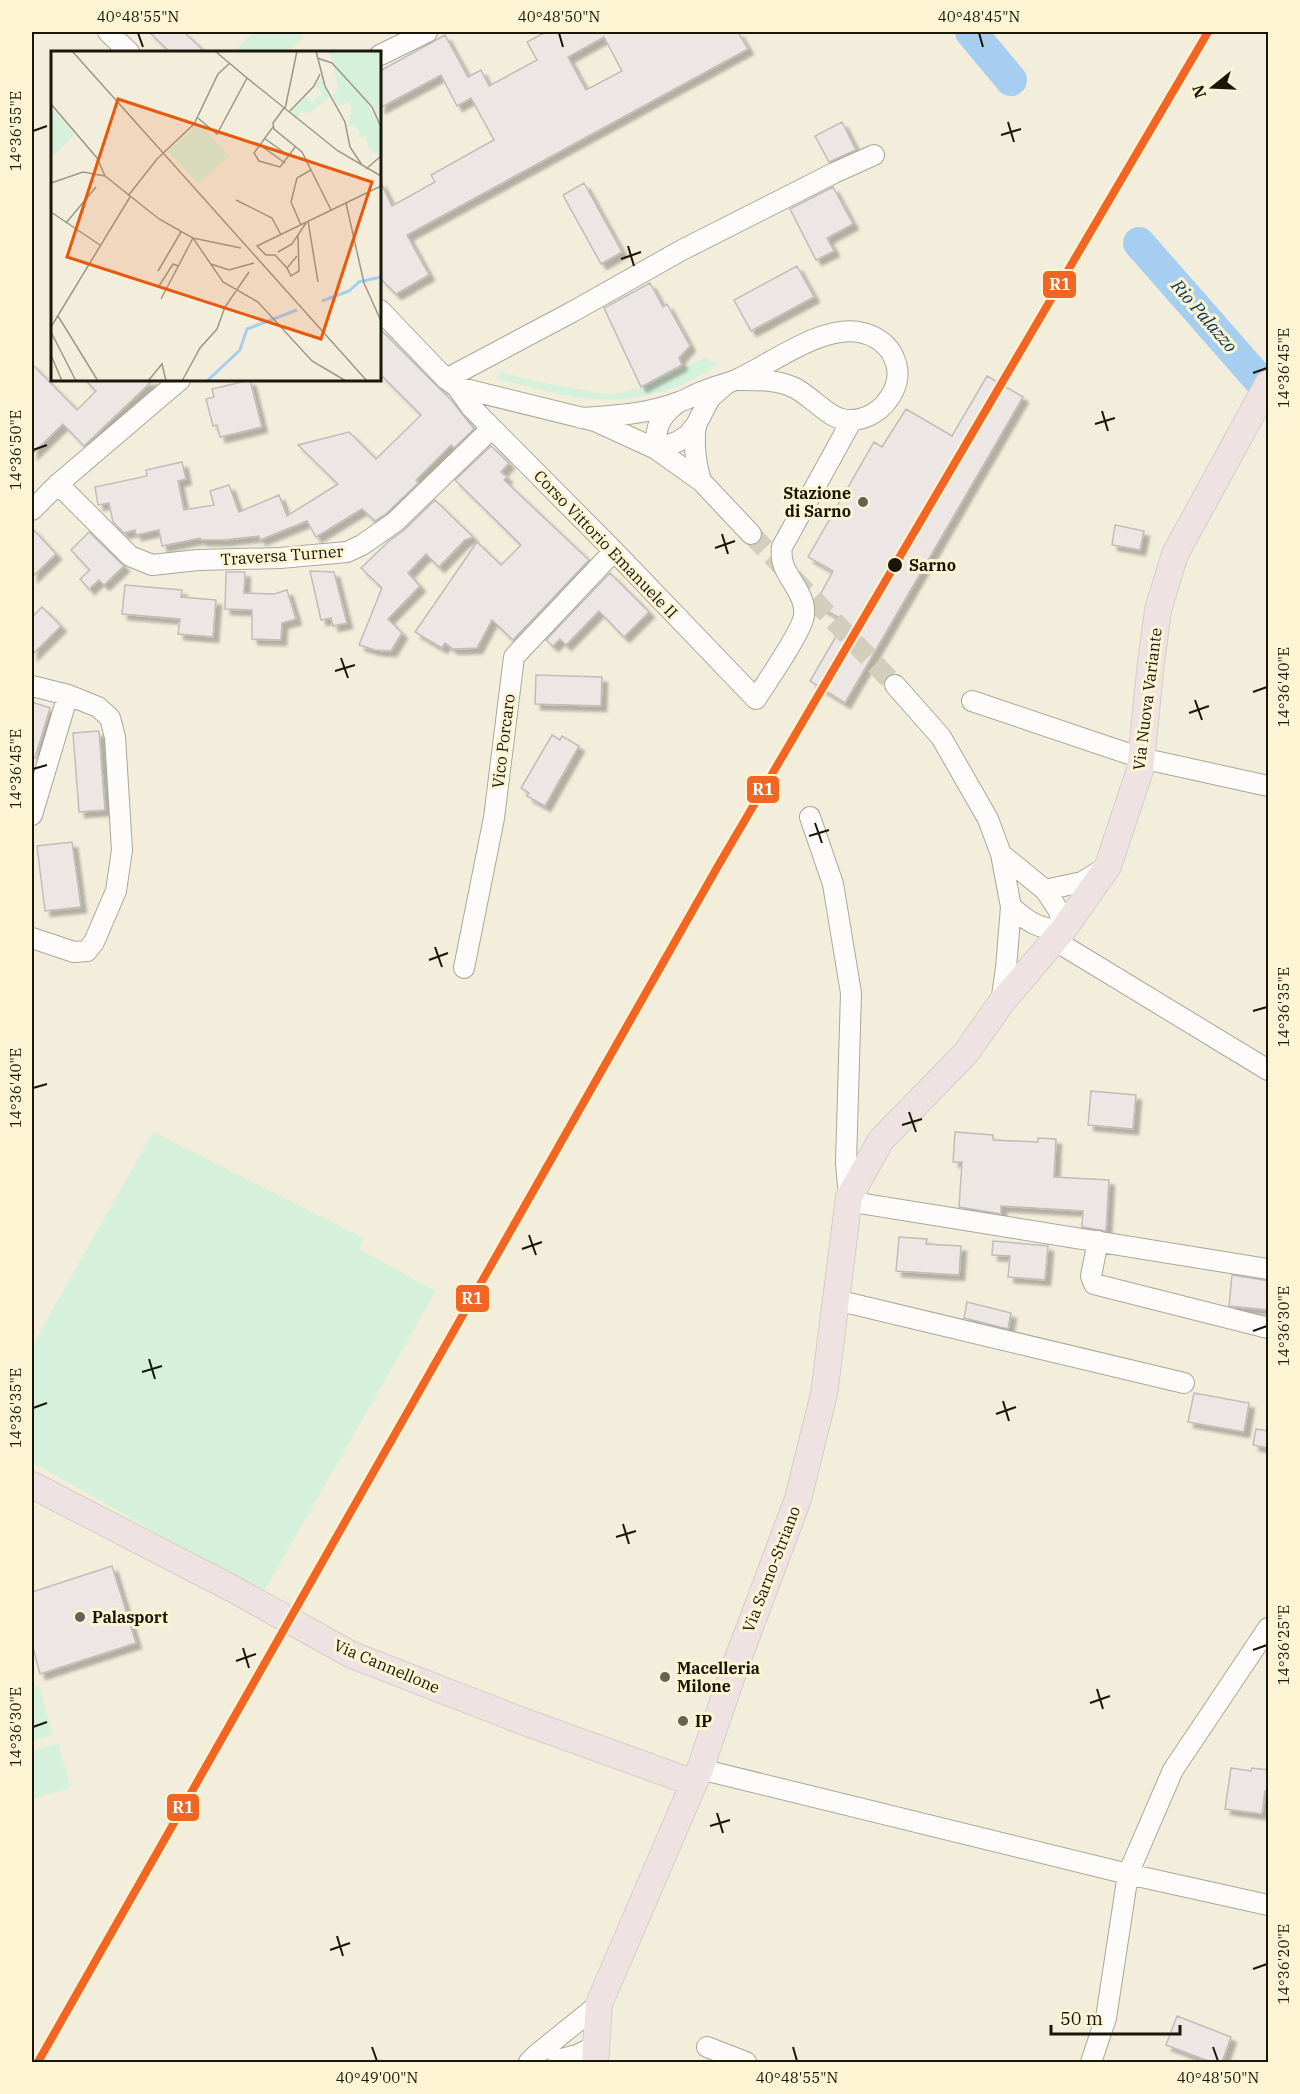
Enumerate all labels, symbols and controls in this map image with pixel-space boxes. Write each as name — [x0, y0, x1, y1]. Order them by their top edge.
text: 40°48'55"N — [97, 7, 179, 26]
text: 40°48'50"N — [518, 7, 600, 26]
text: 40°48'45"N — [938, 7, 1020, 26]
inset map — [51, 51, 381, 381]
north arrow — [1183, 57, 1243, 117]
text: N — [1187, 83, 1210, 101]
text: 14°36'55"E — [6, 91, 25, 171]
line badge: R1 — [1042, 270, 1077, 299]
text: R1 — [1049, 274, 1071, 294]
water label: Rio Palazzo — [1166, 274, 1242, 357]
text: 14°36'45"E — [1274, 328, 1293, 408]
text: 14°36'50"E — [6, 410, 25, 490]
street label: Corso Vittorio Emanuele II — [530, 466, 682, 622]
place label: Stazione di Sarno — [783, 483, 851, 521]
marker: Stazione di Sarno — [856, 495, 870, 509]
street label: Traversa Turner — [220, 541, 344, 569]
place label: Sarno — [909, 555, 956, 575]
marker: Sarno — [886, 556, 904, 574]
street label: Via Nuova Variante — [1128, 627, 1166, 771]
text: 14°36'40"E — [1274, 647, 1293, 727]
street label: Vico Porcaro — [487, 693, 519, 789]
text: 14°36'45"E — [6, 729, 25, 809]
line badge: R1 — [746, 775, 780, 804]
text: R1 — [752, 779, 774, 799]
text: 14°36'35"E — [1274, 967, 1293, 1047]
text: 14°36'40"E — [6, 1048, 25, 1128]
line badge: R1 — [455, 1284, 490, 1313]
text: 14°36'30"E — [1274, 1286, 1293, 1366]
text: R1 — [461, 1288, 483, 1308]
text: 14°36'35"E — [6, 1368, 25, 1448]
street label: Via Sarno-Striano — [738, 1503, 804, 1635]
text: 14°36'25"E — [1274, 1605, 1293, 1685]
place label: Palasport — [92, 1607, 168, 1627]
marker: Palasport — [73, 1610, 87, 1624]
street label: Via Cannellone — [331, 1635, 443, 1697]
place label: Macelleria Milone — [677, 1658, 760, 1696]
marker: Macelleria Milone — [658, 1670, 672, 1684]
text: 14°36'30"E — [6, 1687, 25, 1767]
place label: IP — [695, 1711, 712, 1731]
marker: IP — [676, 1714, 690, 1728]
line badge: R1 — [166, 1793, 200, 1822]
text: R1 — [172, 1797, 194, 1817]
text: 14°36'20"E — [1274, 1924, 1293, 2004]
scale bar — [1051, 1998, 1180, 2036]
text: 50 m — [1060, 2007, 1103, 2030]
text: 40°49'00"N — [336, 2068, 418, 2087]
text: 40°48'55"N — [756, 2068, 838, 2087]
text: 40°48'50"N — [1177, 2068, 1259, 2087]

